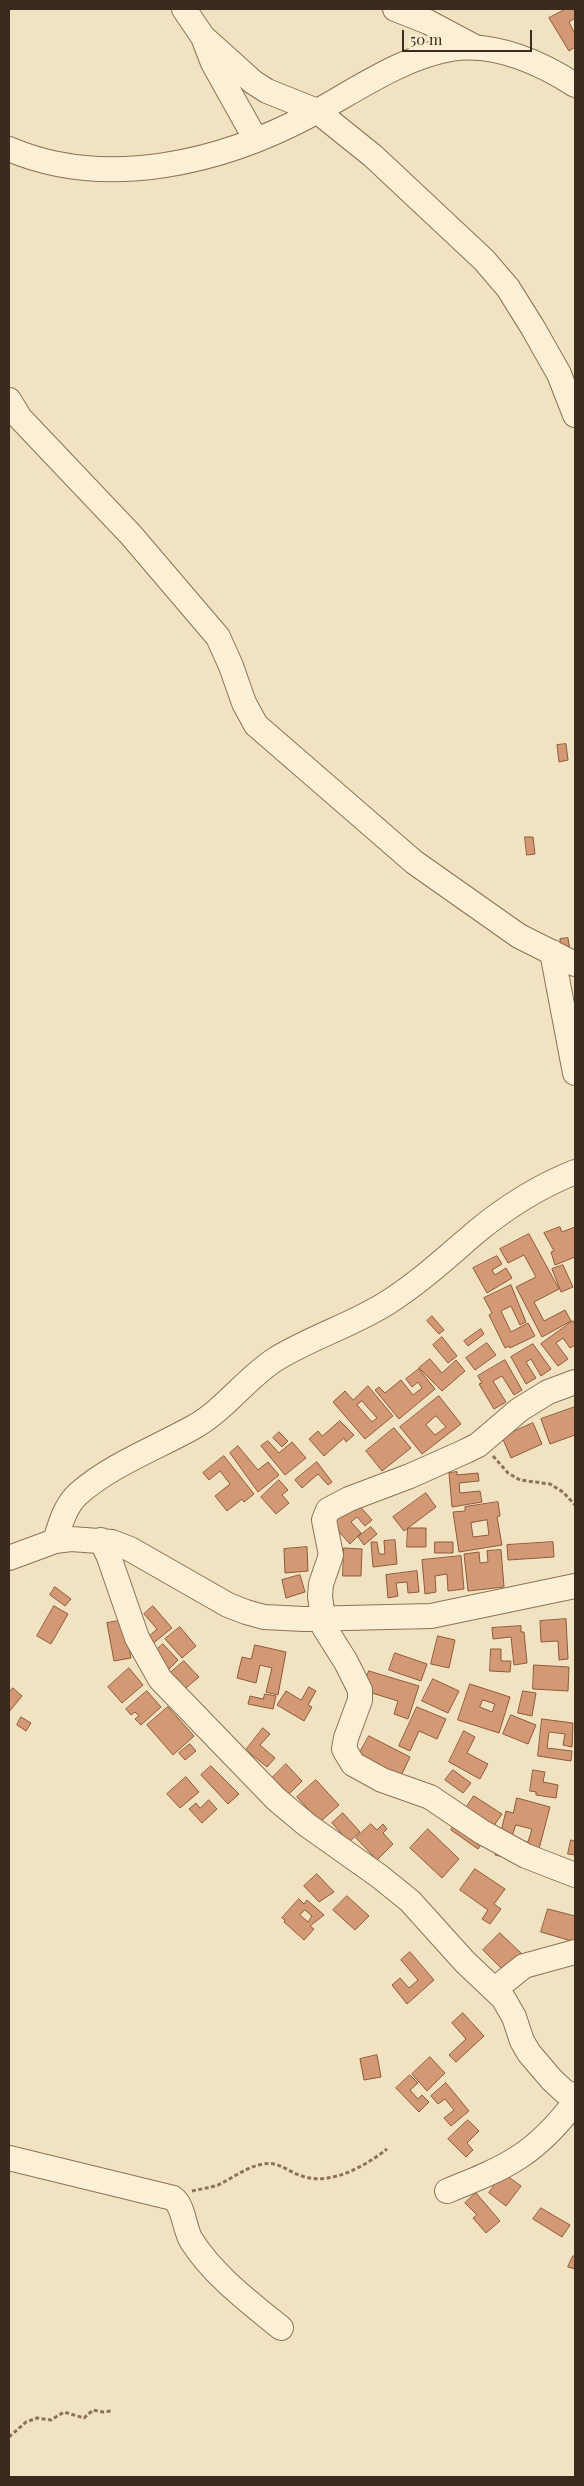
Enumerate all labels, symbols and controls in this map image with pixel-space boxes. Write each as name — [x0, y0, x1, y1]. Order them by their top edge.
scale bar — [404, 20, 534, 52]
text: 50 m — [410, 29, 442, 49]

